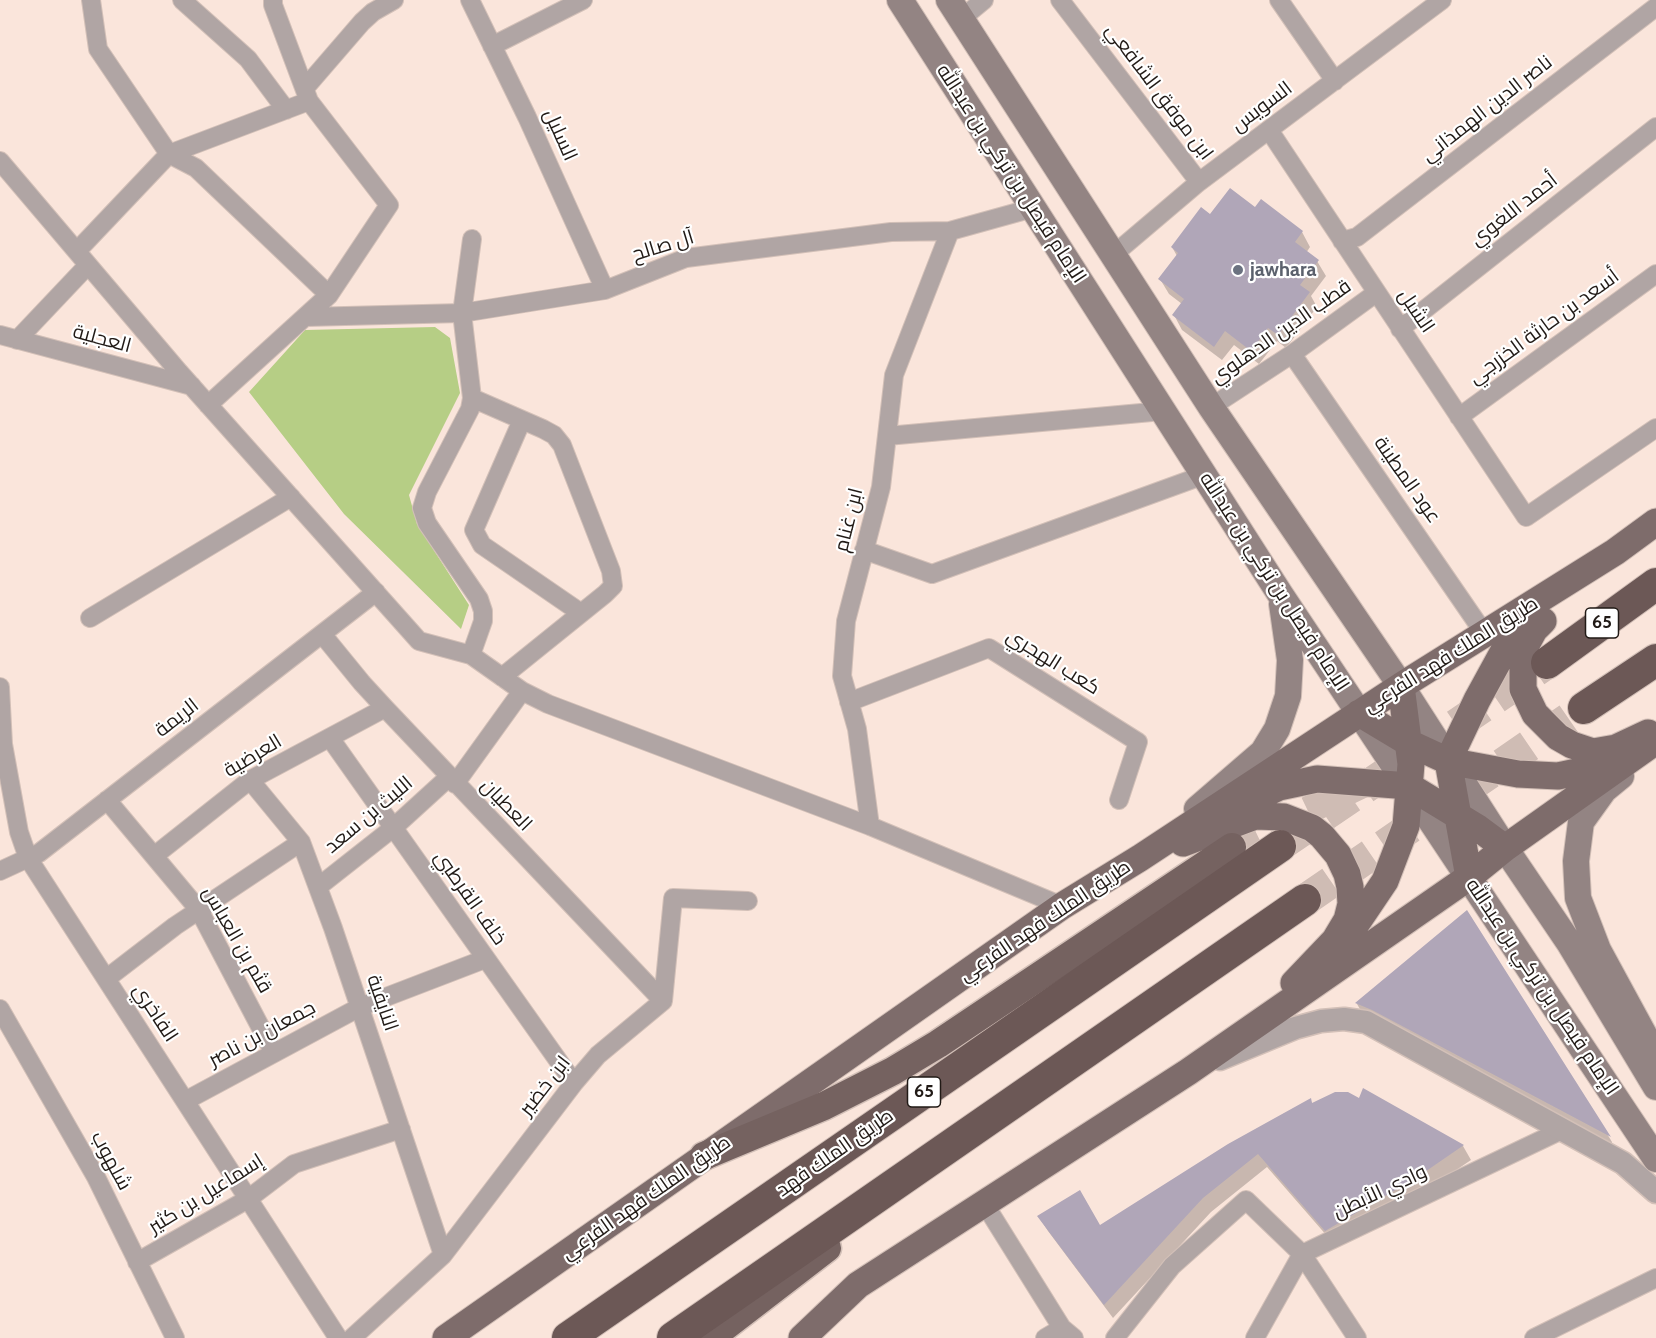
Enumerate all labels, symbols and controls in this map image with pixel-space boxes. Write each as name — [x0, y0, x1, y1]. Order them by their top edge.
street label: ابن موفق الشافعي — [1100, 19, 1218, 165]
street label: ناصر الدين الهمذاني — [1417, 50, 1557, 168]
street label: الإمام فيصل بن تركي بن عبدالله — [931, 60, 1091, 288]
street label: السويس — [1227, 76, 1297, 138]
street label: السليل — [538, 105, 582, 165]
street label: أحمد اللغوي — [1465, 168, 1563, 252]
street label: آل صالح — [629, 225, 697, 267]
place label: jawhara — [1250, 258, 1316, 282]
marker: jawhara — [1231, 263, 1245, 277]
street label: أسعد بن حارثة الخزرجي — [1464, 264, 1624, 390]
street label: قطب الدين الدهلوي — [1206, 274, 1356, 390]
street label: الشبل — [1393, 284, 1439, 338]
street label: العجلية — [70, 320, 134, 358]
street label: عود المطينة — [1368, 432, 1446, 528]
street label: الإمام فيصل بن تركي بن عبدالله — [1194, 468, 1354, 696]
street label: ابن غنام — [829, 485, 869, 555]
street label: طريق الملك فهد الفرعي — [1359, 591, 1543, 719]
road number: 65 — [1586, 608, 1618, 638]
street label: كعب الهجري — [1002, 624, 1104, 700]
street label: الريمة — [150, 693, 204, 743]
street label: العرضية — [220, 729, 286, 783]
street label: الليث بن سعد — [320, 771, 418, 859]
street label: العطيان — [475, 774, 537, 836]
street label: خلف القرطبي — [429, 846, 511, 950]
street label: طريق الملك فهد الفرعي — [955, 855, 1135, 987]
street label: الإمام فيصل بن تركي بن عبدالله — [1460, 874, 1624, 1100]
street label: قثم بن العباس — [197, 882, 277, 998]
street label: النايفية — [361, 972, 403, 1034]
street label: الفاخري — [127, 979, 183, 1047]
street label: جمعان بن ناصر — [204, 996, 320, 1072]
street label: ابن خضير — [514, 1051, 576, 1121]
road number: 65 — [908, 1077, 940, 1107]
street label: طريق الملك فهد — [772, 1104, 898, 1202]
street label: شلهوب — [86, 1127, 136, 1195]
street label: طريق الملك فهد الفرعي — [557, 1130, 735, 1266]
street label: إسماعيل بن كثير — [144, 1149, 268, 1239]
street label: وادي الأبطن — [1329, 1160, 1431, 1224]

